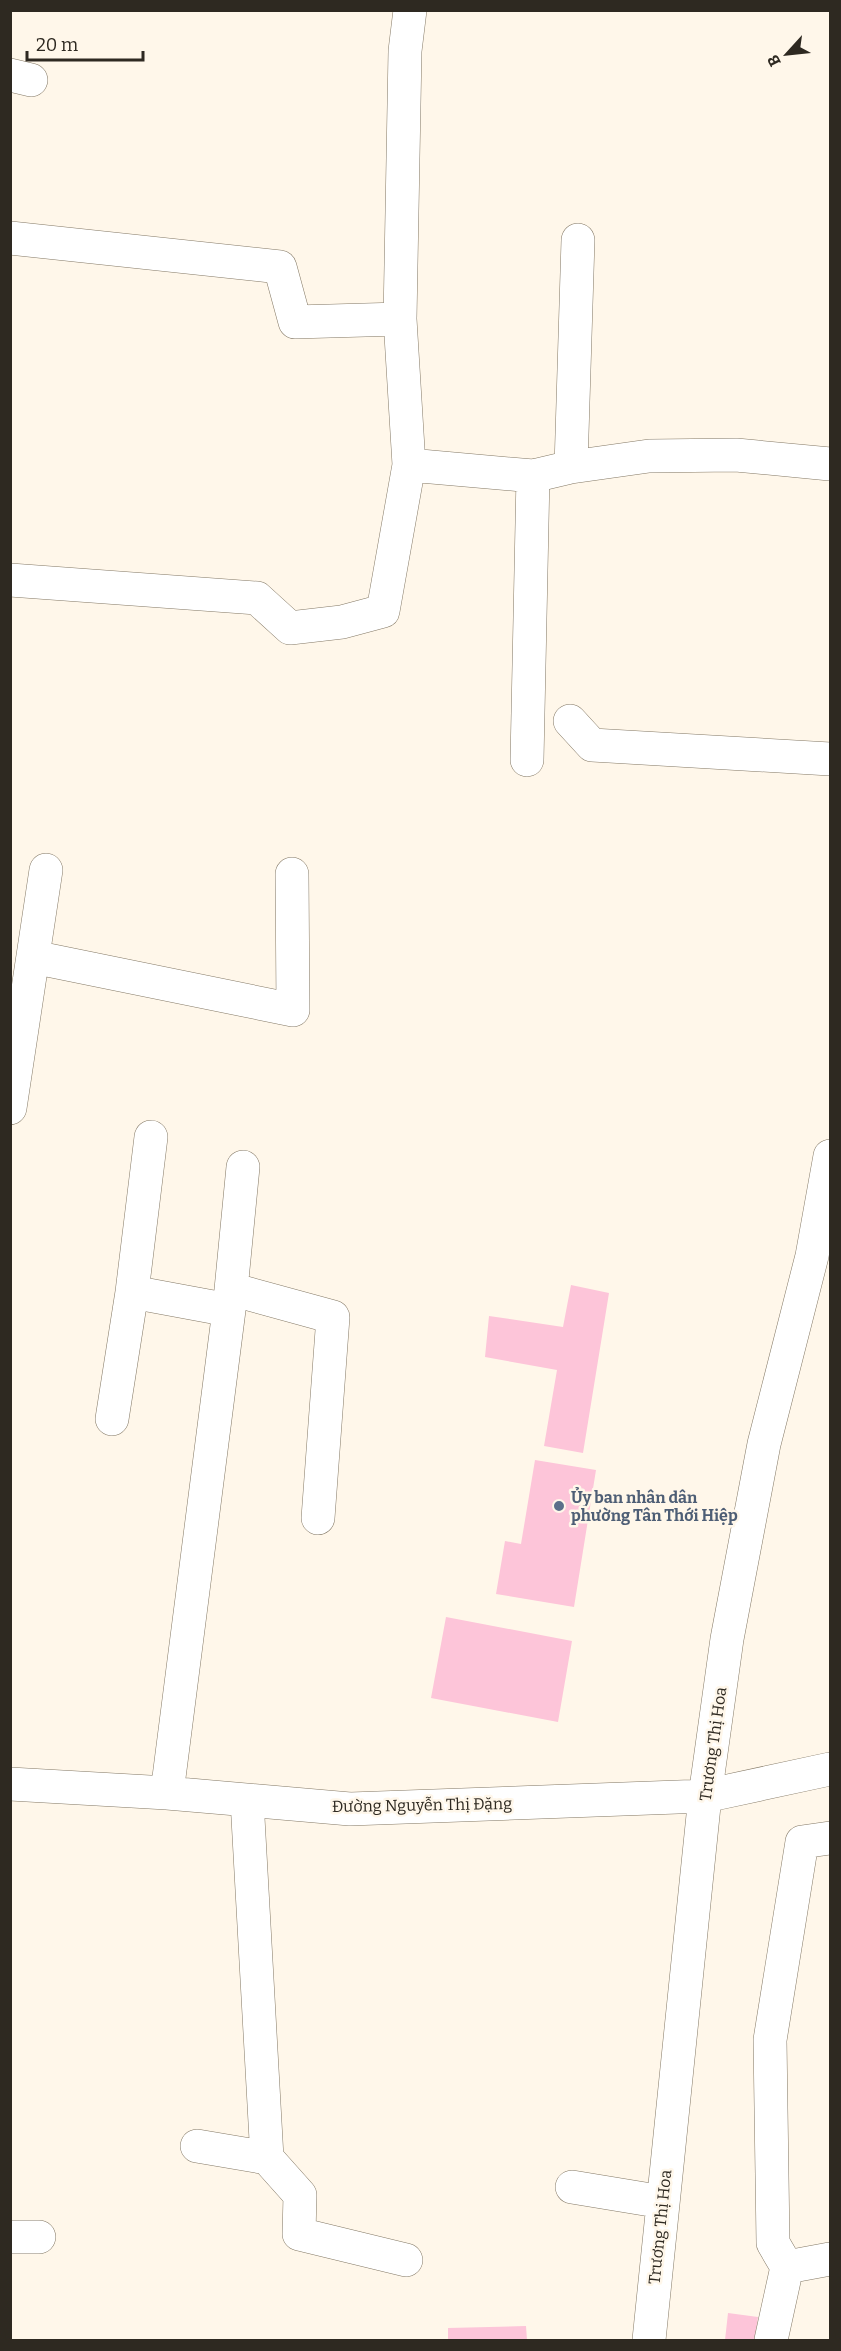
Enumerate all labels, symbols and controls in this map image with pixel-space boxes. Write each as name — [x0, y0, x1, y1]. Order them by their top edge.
scale bar — [27, 24, 142, 62]
north arrow — [757, 24, 817, 84]
text: 20 m — [36, 34, 78, 56]
text: B — [763, 52, 785, 70]
place label: Ủy ban nhân dân phường Tân Thới Hiệp — [571, 1487, 738, 1525]
marker: Ủy ban nhân dân phường Tân Thới Hiệp — [552, 1499, 566, 1513]
street label: Trương Thị Hoa — [696, 1685, 730, 1802]
street label: Đường Nguyễn Thị Đặng — [332, 1793, 512, 1816]
street label: Trương Thị Hoa — [645, 2169, 675, 2285]

